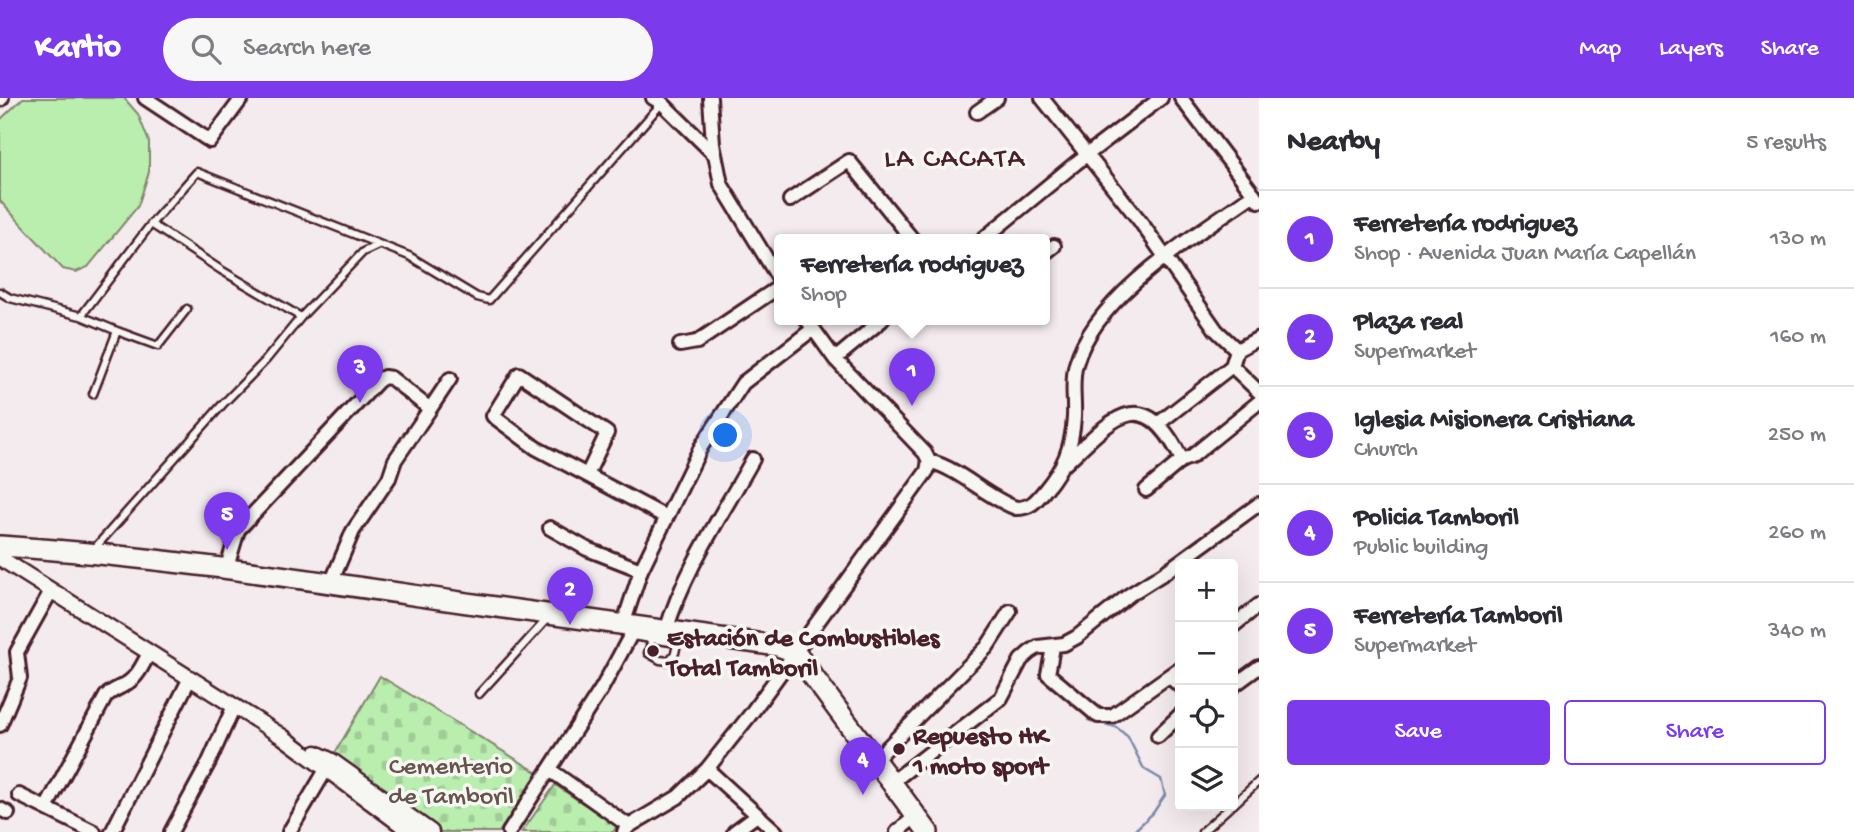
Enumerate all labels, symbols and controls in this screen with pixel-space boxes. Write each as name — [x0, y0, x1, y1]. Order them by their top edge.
search box — [163, 18, 653, 81]
text: Kartio — [35, 30, 121, 68]
icon: search — [187, 30, 225, 68]
text: Search here — [243, 34, 371, 65]
text: Map — [1579, 35, 1621, 64]
text: Layers — [1659, 35, 1723, 64]
text: Share — [1761, 35, 1819, 64]
text: Nearby — [1287, 126, 1380, 161]
text: 5 results — [1746, 130, 1826, 157]
district label: LA CACATA — [884, 144, 1026, 177]
text: Ferretería rodriguez — [1354, 210, 1577, 241]
text: 1 — [1305, 226, 1315, 253]
text: 130 m — [1770, 226, 1826, 253]
popup — [774, 234, 1050, 325]
text: Shop · Avenida Juan María Capellán — [1354, 241, 1696, 268]
text: Ferretería rodriguez — [801, 251, 1023, 282]
text: Shop — [801, 282, 847, 309]
text: Plaza real — [1354, 308, 1463, 339]
text: 2 — [1304, 324, 1316, 351]
text: 160 m — [1770, 324, 1826, 351]
text: Supermarket — [1354, 339, 1476, 366]
pin: 3 — [337, 345, 383, 403]
pin: 1 — [889, 348, 935, 406]
text: Iglesia Misionera Cristiana — [1354, 406, 1634, 437]
your location — [708, 418, 742, 452]
text: 3 — [1304, 422, 1316, 449]
text: 250 m — [1768, 422, 1826, 449]
text: Church — [1354, 437, 1418, 464]
pin: 5 — [204, 492, 250, 550]
text: Policia Tamboril — [1354, 504, 1519, 535]
text: 4 — [1305, 520, 1315, 547]
text: 260 m — [1768, 520, 1826, 547]
text: Public building — [1354, 535, 1488, 562]
map controls — [1175, 559, 1238, 811]
button: + — [1175, 559, 1238, 622]
pin: 2 — [547, 567, 593, 625]
text: Ferretería Tamboril — [1354, 602, 1563, 633]
text: 5 — [1304, 618, 1316, 645]
text: 340 m — [1768, 618, 1826, 645]
button: − — [1175, 622, 1238, 685]
place label: Estación de Combustibles Total Tamboril — [665, 625, 941, 686]
text: Supermarket — [1354, 633, 1476, 660]
marker: Estación de Combustibles Total Tamboril — [645, 643, 661, 659]
button: locate — [1175, 685, 1238, 748]
button: Save — [1287, 700, 1550, 765]
button: Share — [1564, 700, 1826, 765]
place label: Repuesto HK 1 moto sport — [912, 723, 1051, 784]
pin: 4 — [840, 737, 886, 795]
marker: Repuesto HK 1 moto sport — [891, 741, 907, 757]
button: layers — [1175, 748, 1238, 811]
park label: Cementerio de Tamboril — [388, 753, 514, 814]

